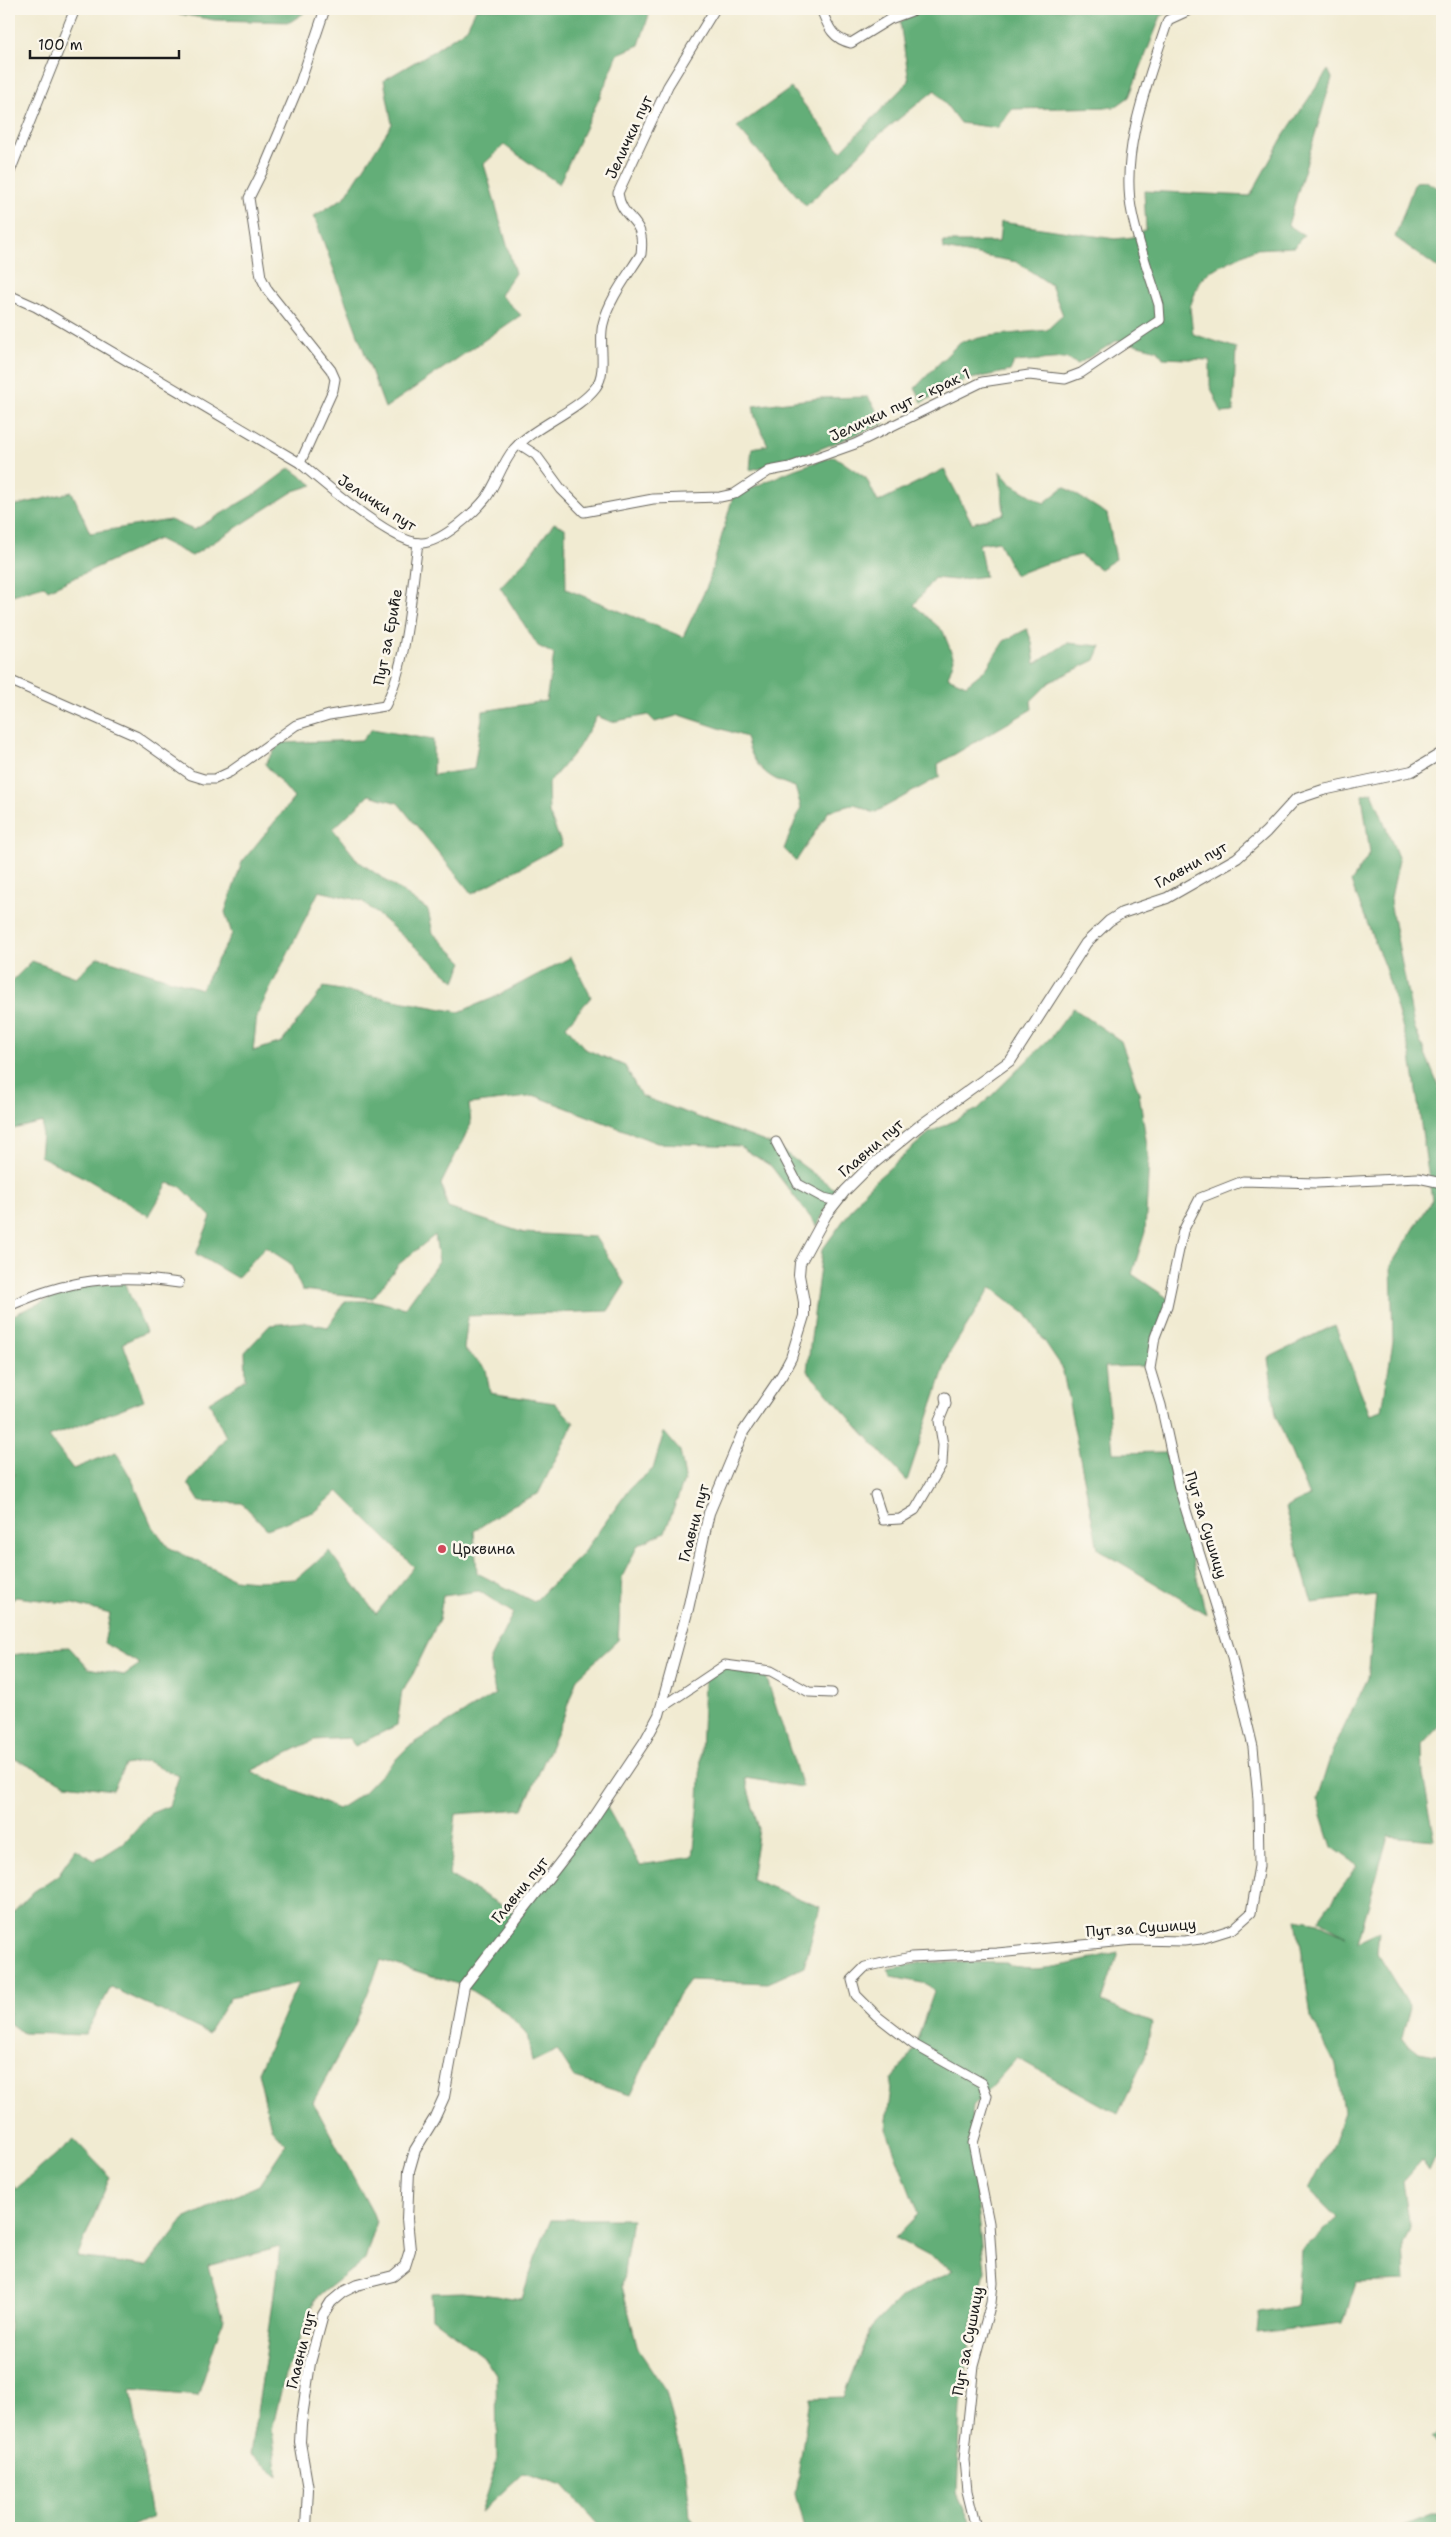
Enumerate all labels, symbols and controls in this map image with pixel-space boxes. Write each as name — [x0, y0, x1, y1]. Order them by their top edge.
scale bar — [30, 28, 179, 60]
text: 100 m — [38, 35, 83, 55]
street label: Јелички пут — [601, 92, 657, 182]
street label: Јелички пут - крак 1 — [827, 364, 973, 446]
street label: Јелички пут — [334, 470, 421, 536]
street label: Пут за Ериће — [369, 587, 407, 687]
street label: Главни пут — [1151, 837, 1231, 893]
street label: Главни пут — [834, 1114, 908, 1182]
street label: Пут за Сушицу — [1180, 1469, 1232, 1581]
street label: Главни пут — [674, 1481, 714, 1564]
place label: Црквина — [452, 1539, 516, 1559]
marker: Црквина — [436, 1543, 448, 1555]
street label: Главни пут — [487, 1852, 553, 1927]
street label: Пут за Сушицу — [1085, 1914, 1197, 1942]
street label: Пут за Сушицу — [948, 2285, 988, 2397]
street label: Главни пут — [282, 2308, 320, 2391]

